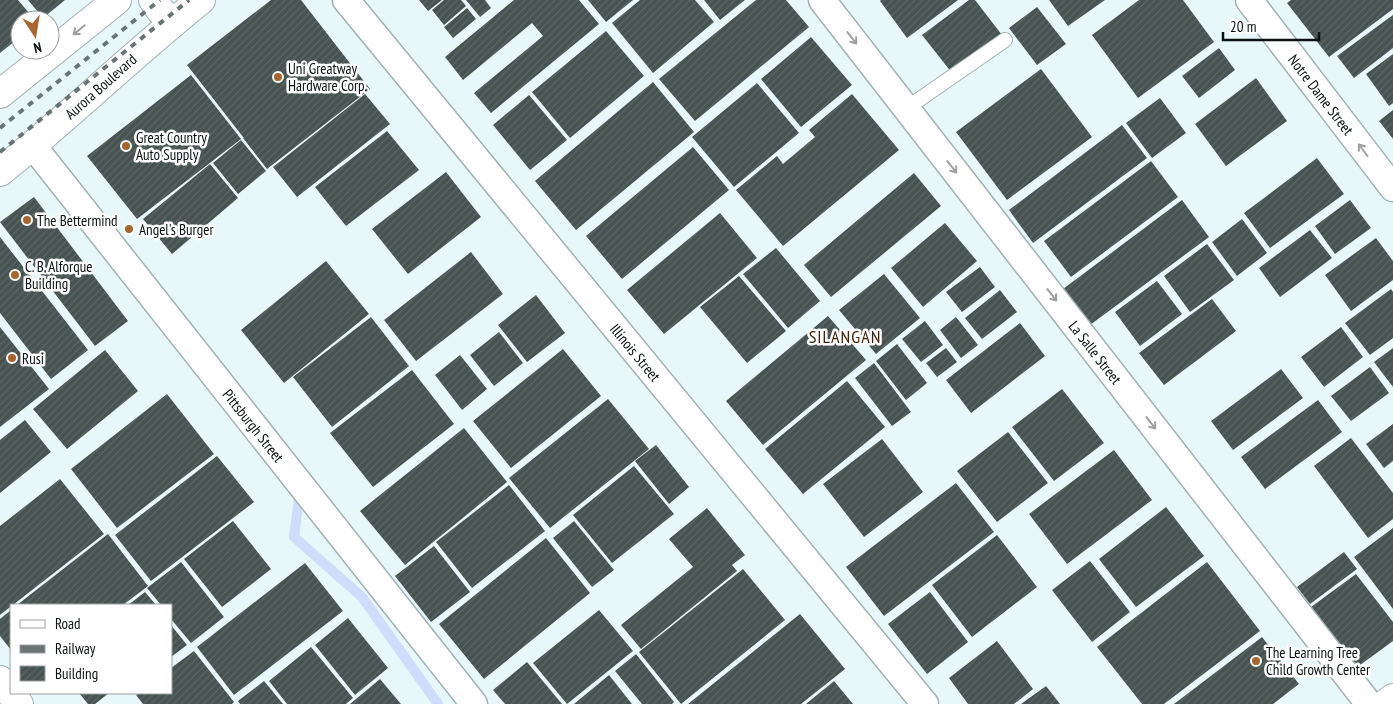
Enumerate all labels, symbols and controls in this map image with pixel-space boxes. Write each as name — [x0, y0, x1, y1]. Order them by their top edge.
north arrow — [10, 10, 60, 60]
scale bar — [1223, 10, 1319, 42]
text: 20 m — [1230, 17, 1256, 36]
one-way arrow — [73, 25, 86, 36]
one-way arrow — [847, 32, 858, 45]
text: N — [32, 38, 43, 57]
street label: Aurora Boulevard — [60, 49, 140, 123]
street label: Notre Dame Street — [1285, 50, 1358, 139]
place label: Uni Greatway Hardware Corp. — [288, 59, 368, 95]
marker: Uni Greatway Hardware Corp. — [272, 71, 284, 83]
place label: Great Country Auto Supply — [136, 128, 207, 164]
marker: Great Country Auto Supply — [120, 140, 132, 152]
one-way arrow — [1358, 144, 1369, 157]
one-way arrow — [947, 160, 957, 174]
place label: The Bettermind — [37, 211, 117, 230]
marker: The Bettermind — [21, 214, 33, 226]
place label: Angel's Burger — [139, 220, 214, 239]
marker: Angel's Burger — [123, 223, 135, 235]
place label: C. B. Alforque Building — [25, 257, 92, 293]
marker: C. B. Alforque Building — [9, 269, 21, 281]
one-way arrow — [1046, 288, 1057, 301]
street label: La Salle Street — [1065, 317, 1126, 388]
street label: Illinois Street — [606, 319, 665, 385]
district label: SILANGAN — [809, 325, 881, 348]
place label: Rusi — [22, 349, 44, 368]
marker: Rusi — [6, 352, 18, 364]
street label: Pittsburgh Street — [219, 385, 288, 466]
one-way arrow — [1146, 417, 1157, 430]
legend — [10, 604, 172, 694]
text: Road — [55, 614, 81, 633]
text: Railway — [55, 639, 96, 658]
place label: The Learning Tree Child Growth Center — [1266, 643, 1371, 679]
marker: The Learning Tree Child Growth Center — [1250, 655, 1262, 667]
text: Building — [55, 664, 98, 683]

